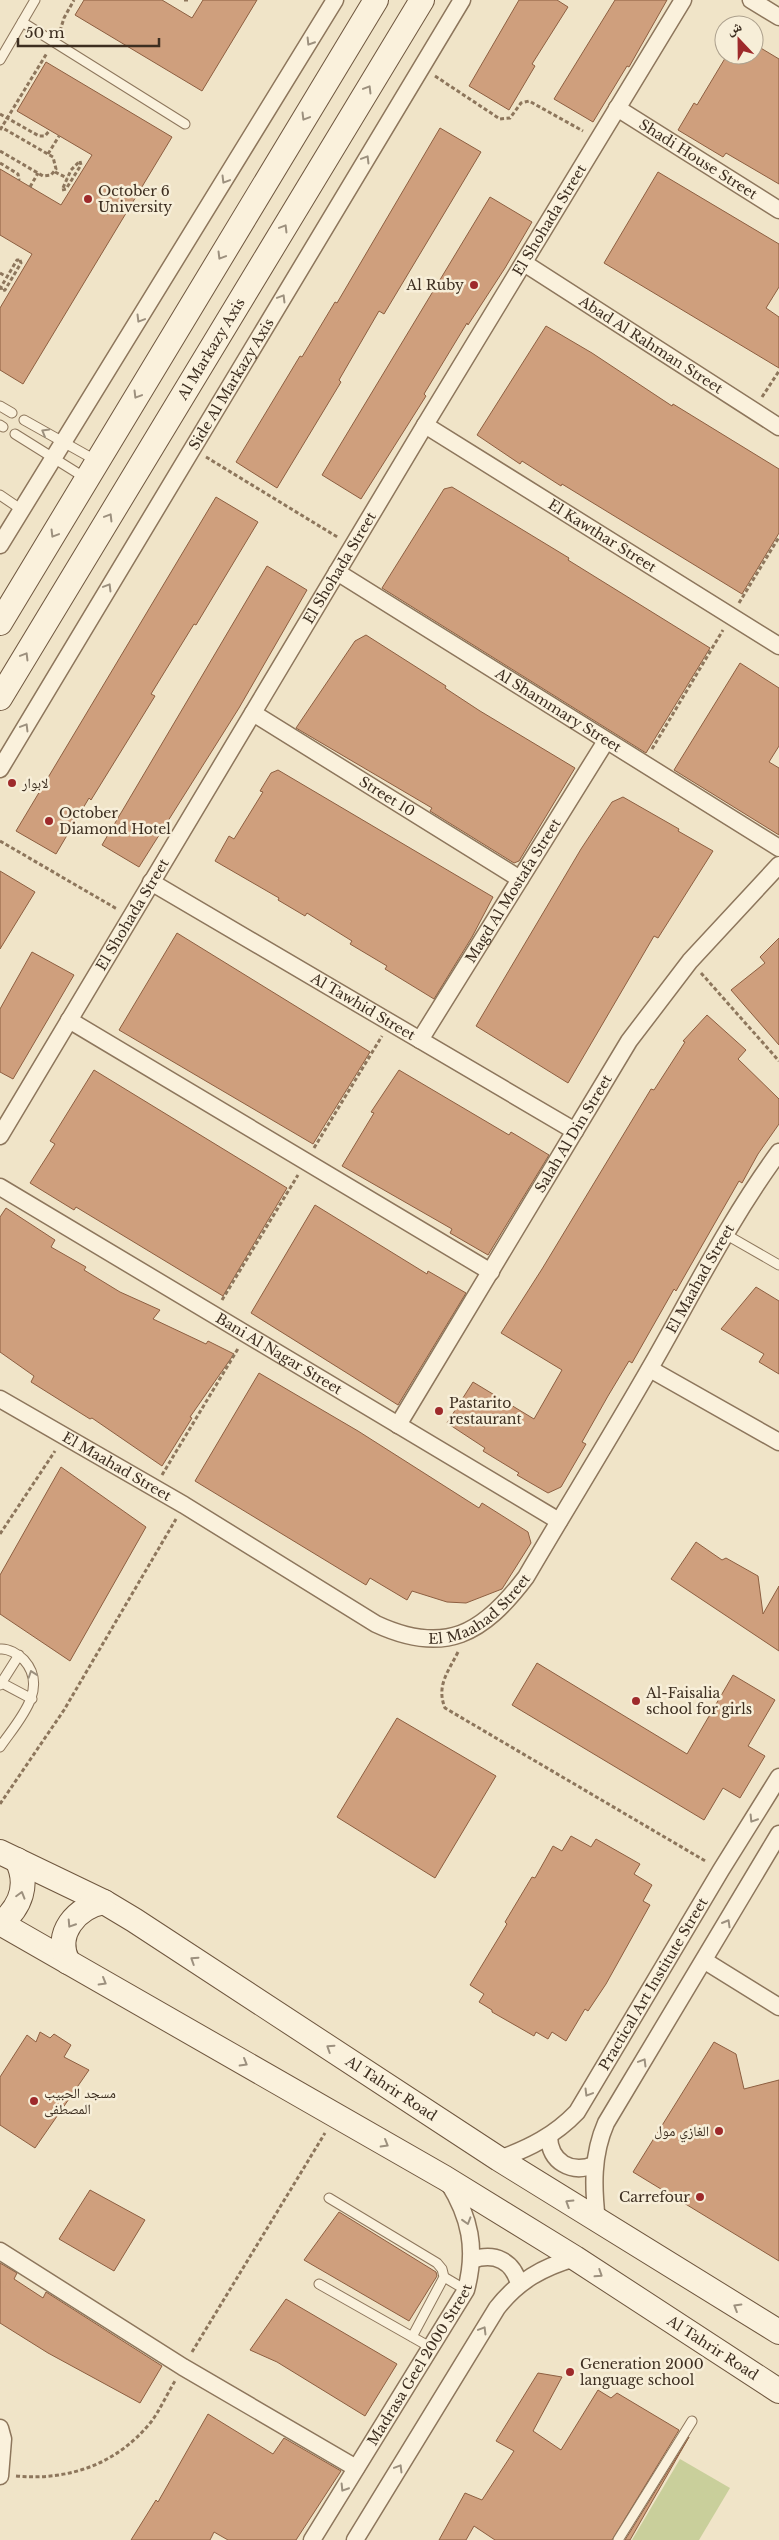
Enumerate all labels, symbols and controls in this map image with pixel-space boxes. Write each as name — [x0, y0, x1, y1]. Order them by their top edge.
scale bar — [18, 15, 159, 47]
north arrow — [714, 15, 764, 65]
text: ش — [724, 17, 745, 39]
text: 50 m — [25, 23, 65, 42]
one-way arrow — [306, 36, 316, 45]
one-way arrow — [362, 86, 372, 95]
one-way arrow — [302, 111, 312, 120]
street label: Shadi House Street — [636, 115, 761, 203]
one-way arrow — [360, 156, 370, 165]
street label: El Shohada Street — [509, 160, 590, 279]
one-way arrow — [221, 175, 231, 184]
place label: October 6 University — [98, 182, 172, 216]
marker: October 6 University — [82, 193, 94, 205]
one-way arrow — [278, 225, 288, 234]
one-way arrow — [218, 250, 228, 259]
place label: Al Ruby — [405, 276, 464, 294]
marker: Al Ruby — [468, 279, 480, 291]
street label: Abad Al Rahman Street — [575, 291, 727, 398]
street label: Al Markazy Axis — [173, 295, 249, 404]
one-way arrow — [276, 295, 286, 304]
one-way arrow — [137, 313, 146, 322]
street label: Side Al Markazy Axis — [185, 315, 278, 453]
one-way arrow — [134, 389, 144, 398]
one-way arrow — [42, 428, 51, 438]
street label: El Kawthar Street — [545, 495, 660, 577]
street label: El Shohada Street — [299, 508, 380, 627]
one-way arrow — [103, 513, 113, 522]
one-way arrow — [50, 529, 60, 538]
one-way arrow — [102, 584, 112, 593]
one-way arrow — [19, 652, 29, 661]
street label: Al Shammary Street — [491, 664, 625, 757]
one-way arrow — [19, 723, 29, 732]
street label: Street 10 — [356, 772, 418, 821]
place label: لابوار — [21, 774, 48, 792]
marker: لابوار — [6, 777, 18, 789]
place label: October Diamond Hotel — [59, 804, 171, 838]
street label: Magd Al Mostafa Street — [461, 814, 565, 966]
marker: October Diamond Hotel — [43, 815, 55, 827]
street label: El Shohada Street — [92, 855, 173, 974]
street label: Al Tawhid Street — [307, 968, 419, 1045]
street label: Salah Al Din Street — [531, 1071, 616, 1196]
street label: El Maahad Street — [662, 1220, 739, 1337]
street label: Bani Al Nagar Street — [212, 1309, 346, 1399]
place label: Pastarito restaurant — [449, 1394, 522, 1428]
marker: Pastarito restaurant — [433, 1405, 445, 1417]
street label: El Maahad Street — [59, 1428, 175, 1505]
street label: El Maahad Street — [428, 1570, 535, 1648]
one-way arrow — [28, 1670, 38, 1679]
place label: Al-Faisalia school for girls — [645, 1684, 752, 1718]
marker: Al-Faisalia school for girls — [630, 1695, 642, 1707]
one-way arrow — [750, 1813, 759, 1822]
one-way arrow — [15, 1891, 25, 1899]
street label: Practical Art Institute Street — [595, 1894, 712, 2074]
one-way arrow — [68, 1918, 77, 1927]
one-way arrow — [720, 1920, 730, 1929]
one-way arrow — [190, 1956, 199, 1966]
one-way arrow — [98, 1976, 107, 1986]
one-way arrow — [326, 2045, 335, 2055]
street label: Al Tahrir Road — [342, 2052, 441, 2125]
one-way arrow — [239, 2057, 248, 2067]
one-way arrow — [636, 2059, 646, 2068]
place label: مسجد الحبيب المصطفى — [44, 2084, 116, 2118]
one-way arrow — [585, 2087, 595, 2096]
marker: مسجد الحبيب المصطفى — [28, 2095, 40, 2107]
place label: الغازي مول — [654, 2122, 709, 2143]
marker: الغازي مول — [713, 2125, 725, 2137]
one-way arrow — [380, 2137, 389, 2147]
place label: Carrefour — [619, 2188, 690, 2206]
marker: Carrefour — [694, 2191, 706, 2203]
one-way arrow — [566, 2200, 575, 2209]
one-way arrow — [462, 2216, 472, 2225]
one-way arrow — [594, 2267, 603, 2277]
street label: Madrasa Geel 2000 Street — [363, 2282, 476, 2449]
one-way arrow — [734, 2303, 743, 2313]
street label: Al Tahrir Road — [663, 2311, 762, 2384]
one-way arrow — [477, 2326, 487, 2335]
place label: Generation 2000 language school — [580, 2355, 704, 2389]
marker: Generation 2000 language school — [564, 2366, 576, 2378]
one-way arrow — [392, 2465, 402, 2474]
one-way arrow — [341, 2482, 351, 2491]

